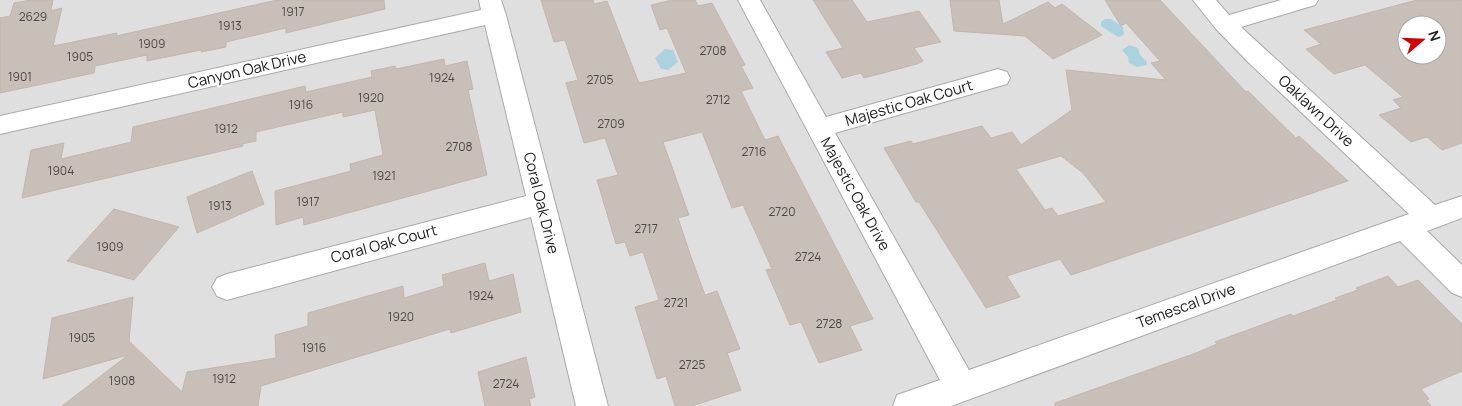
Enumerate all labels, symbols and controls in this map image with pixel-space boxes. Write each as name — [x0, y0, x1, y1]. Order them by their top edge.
house number: 1917 — [282, 3, 304, 20]
house number: 2629 — [19, 8, 47, 25]
north arrow — [1397, 15, 1447, 65]
house number: 1913 — [218, 17, 242, 34]
text: N — [1424, 28, 1445, 43]
house number: 1909 — [139, 35, 165, 52]
house number: 2708 — [699, 42, 727, 59]
street label: Canyon Oak Drive — [186, 46, 308, 93]
house number: 1905 — [67, 48, 93, 65]
house number: 1901 — [8, 68, 32, 85]
house number: 1924 — [429, 69, 455, 86]
street label: Oaklawn Drive — [1274, 70, 1359, 151]
house number: 2705 — [586, 71, 614, 88]
street label: Majestic Oak Court — [843, 74, 975, 131]
house number: 1920 — [358, 89, 384, 106]
house number: 2712 — [706, 91, 730, 108]
house number: 1916 — [289, 96, 313, 113]
house number: 2709 — [597, 115, 625, 132]
house number: 1912 — [214, 120, 238, 137]
street label: Majestic Oak Drive — [816, 133, 895, 255]
house number: 2708 — [445, 138, 473, 155]
house number: 2716 — [742, 143, 767, 160]
street label: Coral Oak Drive — [519, 150, 564, 256]
house number: 1904 — [48, 162, 74, 179]
house number: 1921 — [372, 167, 396, 184]
house number: 1917 — [297, 193, 319, 210]
house number: 1913 — [208, 197, 232, 214]
house number: 2720 — [768, 203, 796, 220]
street label: Coral Oak Court — [328, 219, 439, 268]
house number: 2717 — [634, 220, 658, 237]
house number: 1909 — [97, 238, 123, 255]
house number: 2724 — [795, 248, 821, 265]
street label: Temescal Drive — [1133, 278, 1238, 333]
house number: 1924 — [468, 287, 494, 304]
house number: 2721 — [664, 294, 688, 311]
house number: 1920 — [388, 308, 414, 325]
house number: 2728 — [816, 315, 842, 332]
house number: 1905 — [69, 329, 95, 346]
house number: 1916 — [302, 339, 326, 356]
house number: 2725 — [679, 356, 705, 373]
house number: 1912 — [212, 370, 236, 387]
house number: 1908 — [109, 372, 135, 389]
house number: 2724 — [493, 375, 519, 392]

